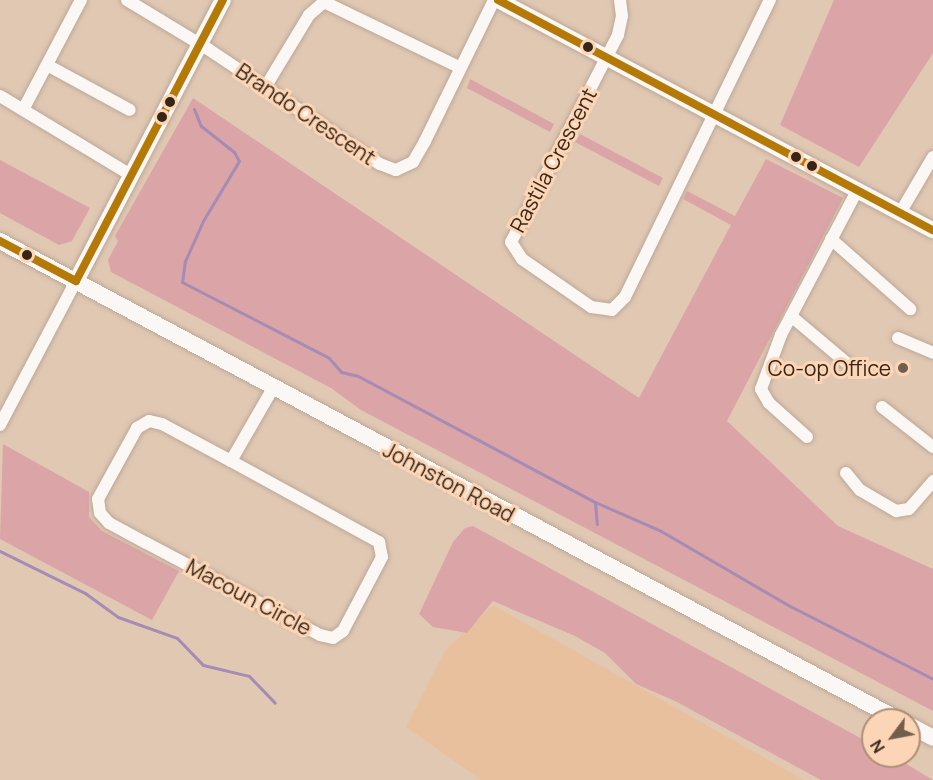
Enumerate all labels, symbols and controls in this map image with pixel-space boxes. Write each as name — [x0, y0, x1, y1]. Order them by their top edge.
unlabelled marker — [582, 41, 594, 53]
street label: Brando Crescent — [231, 58, 381, 170]
street label: Rastila Crescent — [504, 84, 602, 236]
unlabelled marker — [164, 96, 176, 108]
unlabelled marker — [156, 111, 168, 123]
unlabelled marker — [790, 151, 802, 163]
unlabelled marker — [806, 160, 818, 172]
unlabelled marker — [21, 249, 33, 261]
place label: Co-op Office — [768, 355, 891, 381]
marker: Co-op Office — [896, 361, 910, 375]
street label: Johnston Road — [379, 437, 519, 527]
street label: Macoun Circle — [182, 553, 316, 641]
north arrow — [861, 708, 921, 768]
text: N — [865, 736, 890, 757]

